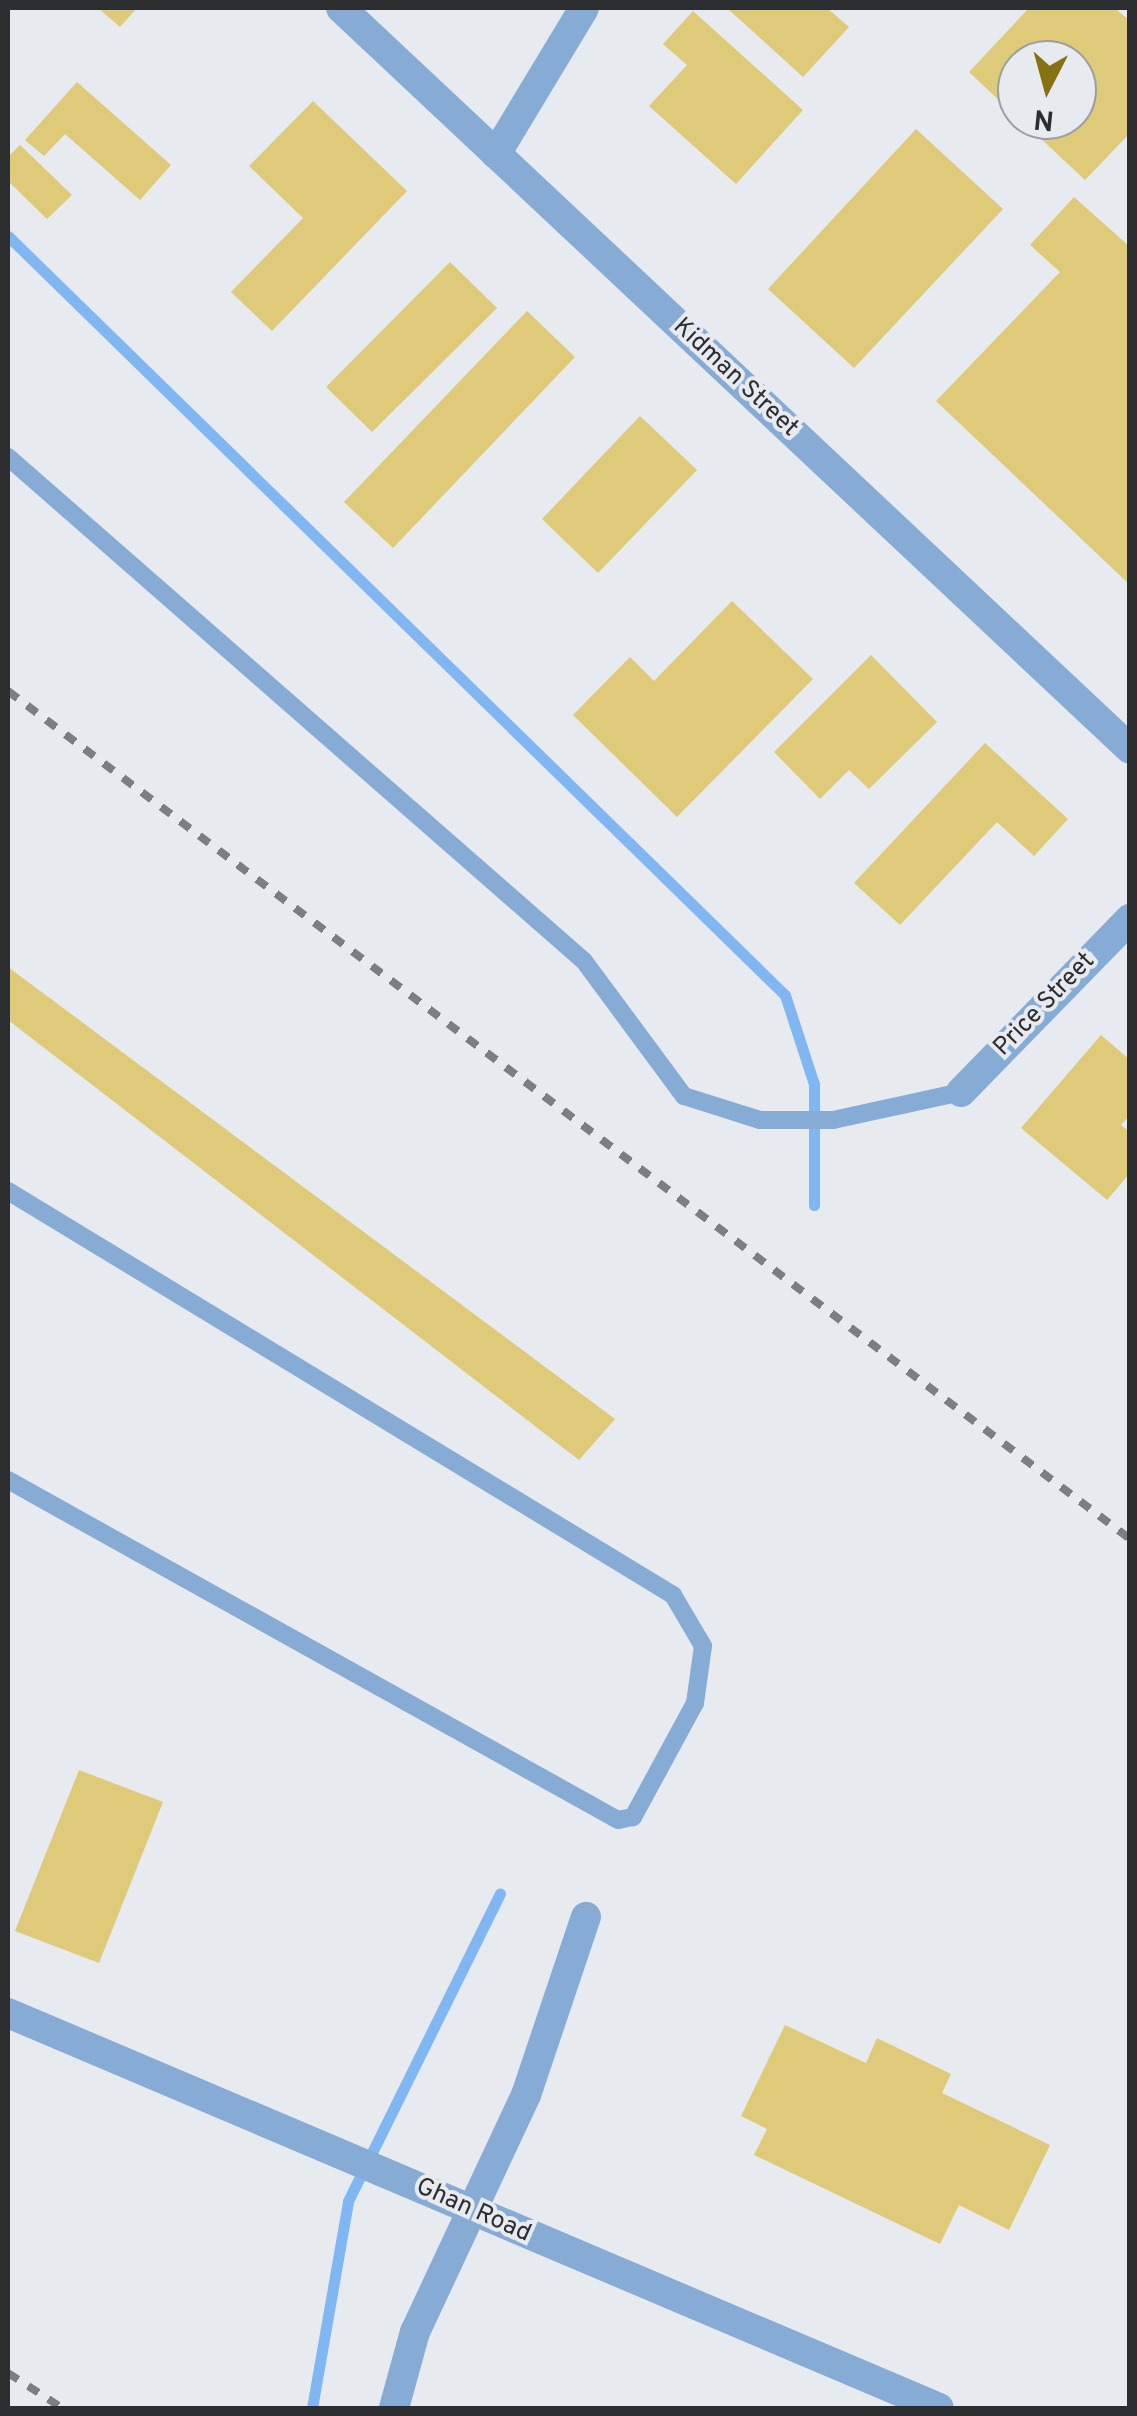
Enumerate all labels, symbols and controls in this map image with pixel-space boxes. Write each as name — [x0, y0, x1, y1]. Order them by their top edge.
north arrow — [997, 40, 1097, 140]
text: N — [1032, 99, 1056, 137]
street label: Kidman Street — [666, 312, 804, 444]
street label: Price Street — [988, 947, 1102, 1063]
street label: Ghan Road — [411, 2172, 535, 2250]

